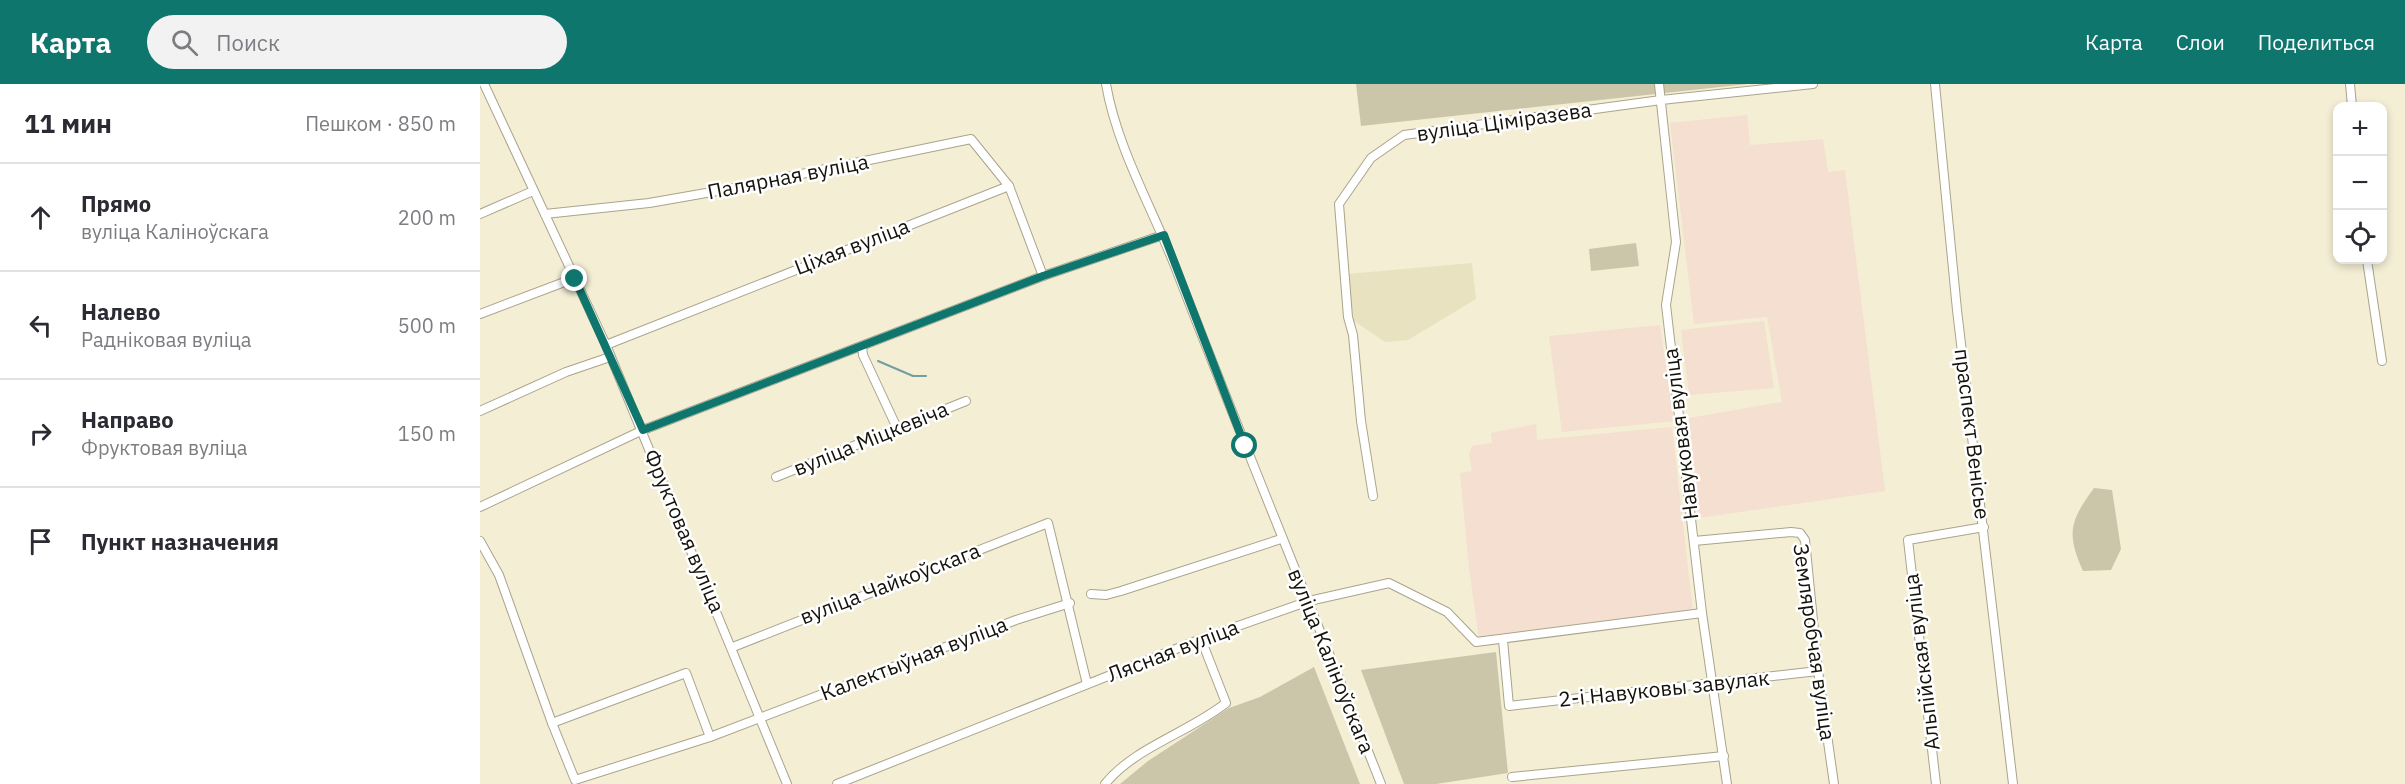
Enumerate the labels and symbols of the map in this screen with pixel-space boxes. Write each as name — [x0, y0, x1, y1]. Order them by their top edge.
street label: вуліца Ціміразева — [1415, 95, 1593, 147]
street label: Палярная вуліца — [705, 147, 871, 205]
street label: Ціхая вуліца — [790, 211, 913, 281]
route end — [561, 265, 587, 291]
street label: Навуковая вуліца — [1656, 347, 1704, 522]
street label: праспект Венісье — [1949, 347, 1997, 521]
street label: вуліца Міцкевіча — [789, 394, 952, 482]
route start — [1231, 432, 1257, 458]
street label: Фруктовая вуліца — [638, 445, 732, 617]
street label: вуліца Чайкоўскага — [796, 536, 984, 630]
street label: Земляробчая вуліца — [1787, 541, 1843, 742]
street label: вуліца Каліноўскага — [1282, 564, 1382, 757]
street label: Альпійская вуліца — [1896, 572, 1946, 752]
street label: Калектыўная вуліца — [816, 609, 1011, 707]
street label: Лясная вуліца — [1103, 612, 1242, 688]
street label: 2-і Навуковы завулак — [1557, 663, 1771, 713]

